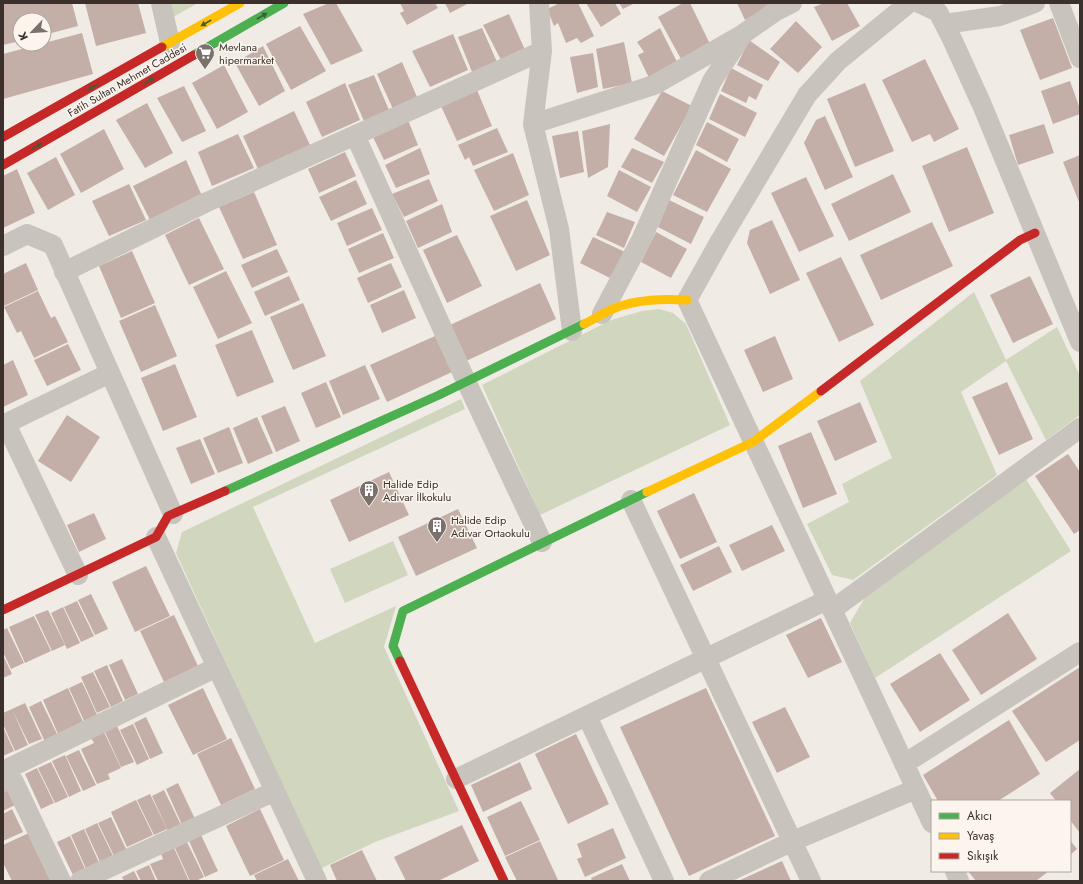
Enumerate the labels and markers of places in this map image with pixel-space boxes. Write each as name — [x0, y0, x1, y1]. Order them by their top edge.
place label: Mevlana hipermarket — [219, 39, 274, 68]
supermarket icon: Mevlana hipermarket — [194, 42, 216, 70]
place label: Halide Edip Adıvar İlkokulu — [383, 476, 451, 505]
building icon: Halide Edip Adıvar İlkokulu — [358, 479, 380, 507]
place label: Halide Edip Adıvar Ortaokulu — [451, 512, 530, 541]
building icon: Halide Edip Adıvar Ortaokulu — [426, 515, 448, 543]

